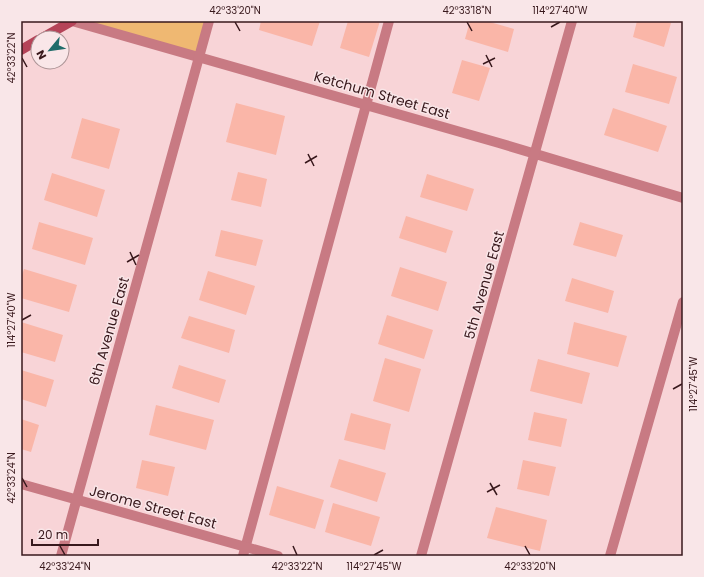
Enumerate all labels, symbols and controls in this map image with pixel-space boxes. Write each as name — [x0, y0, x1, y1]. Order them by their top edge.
text: 42°33'20"N — [209, 3, 261, 18]
text: 42°33'18"N — [443, 3, 491, 18]
text: 114°27'40"W — [533, 3, 588, 18]
north arrow — [30, 30, 70, 70]
text: 42°33'22"N — [4, 33, 19, 83]
text: N — [32, 47, 50, 62]
street label: Ketchum Street East — [312, 66, 452, 124]
street label: 5th Avenue East — [459, 228, 509, 342]
street label: 6th Avenue East — [84, 274, 134, 388]
text: 114°27'40"W — [4, 292, 19, 347]
text: 114°27'45"W — [686, 356, 701, 411]
text: 42°33'24"N — [4, 452, 19, 504]
street label: Jerome Street East — [87, 480, 219, 534]
scale bar — [32, 521, 98, 547]
text: 20 m — [38, 526, 68, 543]
text: 42°33'24"N — [39, 559, 91, 574]
text: 42°33'22"N — [272, 559, 322, 574]
text: 114°27'45"W — [347, 559, 402, 574]
text: 42°33'20"N — [504, 559, 556, 574]

